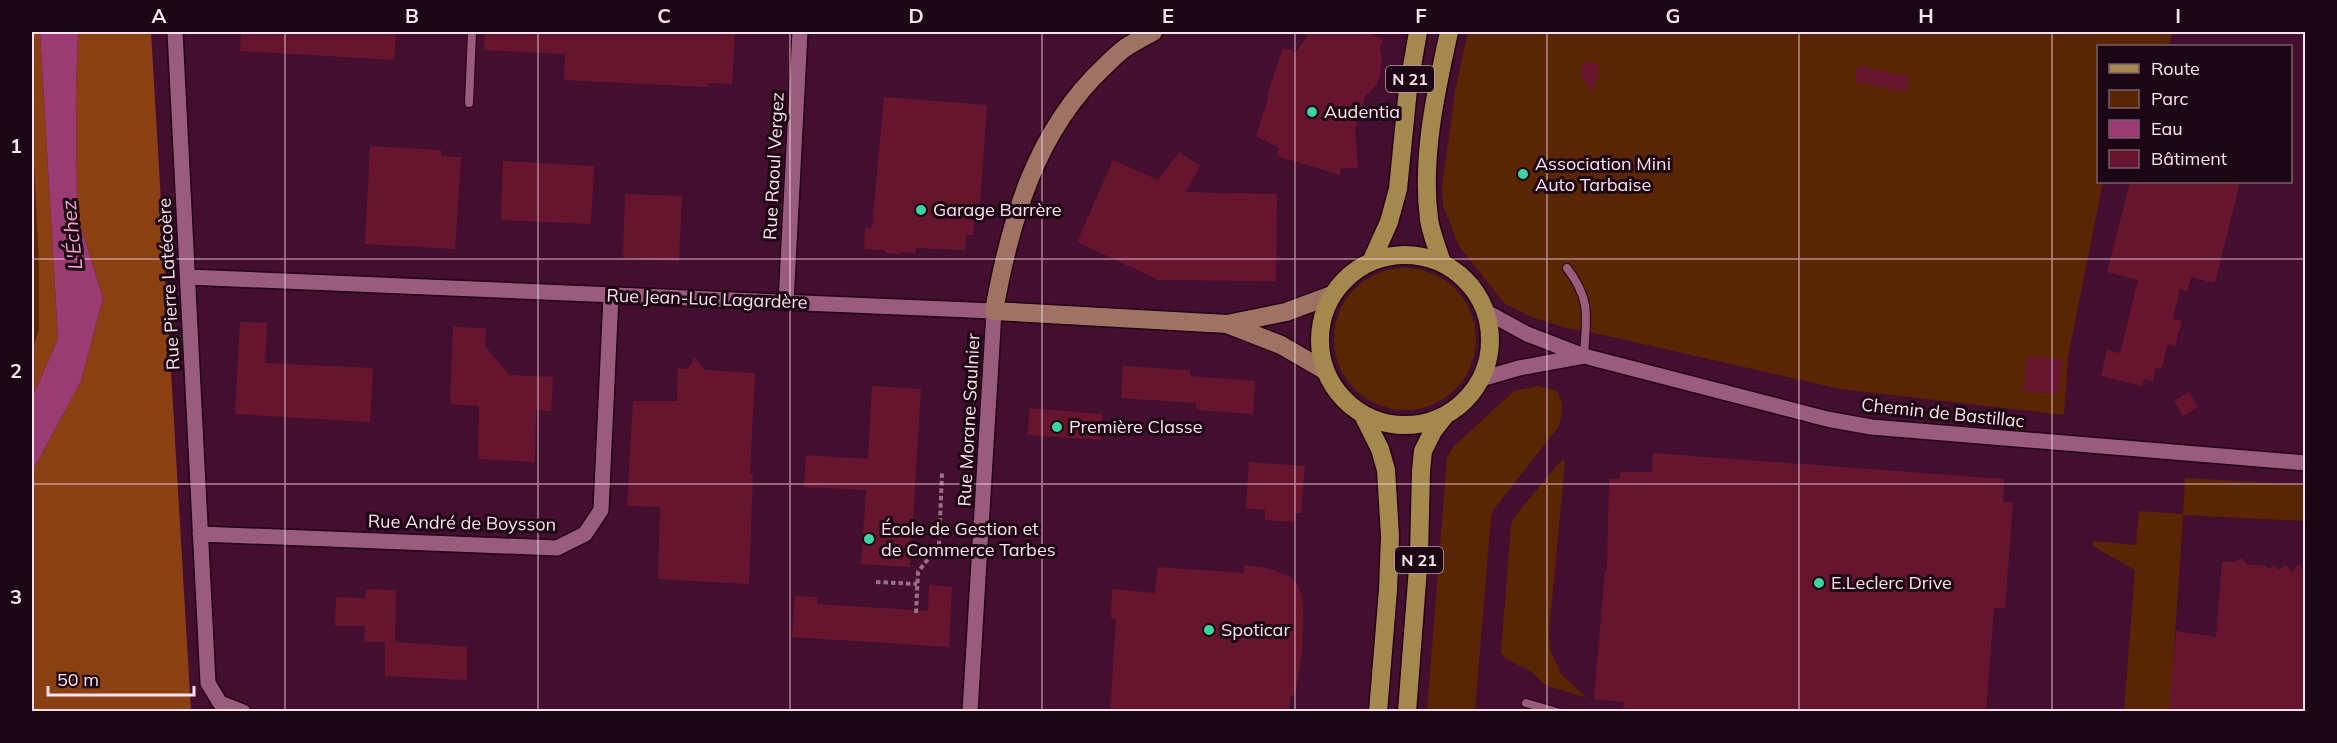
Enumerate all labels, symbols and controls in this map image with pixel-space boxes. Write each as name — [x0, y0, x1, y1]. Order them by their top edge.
text: A — [152, 3, 167, 28]
text: B — [405, 3, 419, 28]
text: C — [657, 3, 671, 28]
text: D — [908, 3, 924, 28]
text: E — [1162, 3, 1174, 28]
text: F — [1415, 3, 1427, 28]
text: G — [1666, 3, 1680, 28]
text: H — [1918, 3, 1934, 28]
text: I — [2175, 3, 2181, 28]
legend — [2097, 45, 2292, 183]
text: Route — [2151, 57, 2200, 80]
road number: N 21 — [1386, 66, 1434, 92]
text: Parc — [2151, 87, 2189, 110]
street label: Rue Raoul Vergez — [758, 92, 789, 240]
place label: Audentia — [1324, 100, 1400, 123]
marker: Audentia — [1305, 105, 1319, 119]
text: Eau — [2151, 117, 2183, 140]
text: 1 — [10, 133, 22, 158]
text: Bâtiment — [2151, 147, 2227, 170]
place label: Association Mini Auto Tarbaise — [1535, 152, 1671, 196]
marker: Association Mini Auto Tarbaise — [1516, 167, 1530, 181]
street label: Rue Pierre Latécoère — [153, 197, 184, 371]
water label: L'Échez — [55, 198, 88, 271]
place label: Garage Barrère — [933, 198, 1062, 221]
marker: Garage Barrère — [914, 203, 928, 217]
street label: Rue Jean-Luc Lagardère — [606, 283, 808, 314]
street label: Rue Morane Saulnier — [952, 332, 985, 507]
text: 2 — [10, 358, 22, 383]
street label: Chemin de Bastillac — [1860, 392, 2026, 433]
place label: Première Classe — [1069, 415, 1203, 438]
marker: Première Classe — [1050, 420, 1064, 434]
street label: Rue André de Boysson — [368, 509, 556, 536]
place label: École de Gestion et de Commerce Tarbes — [881, 517, 1056, 561]
marker: École de Gestion et de Commerce Tarbes — [862, 532, 876, 546]
road number: N 21 — [1395, 547, 1443, 573]
place label: E.Leclerc Drive — [1831, 571, 1952, 594]
marker: E.Leclerc Drive — [1812, 576, 1826, 590]
text: 3 — [10, 584, 22, 609]
place label: Spoticar — [1221, 618, 1290, 641]
marker: Spoticar — [1202, 623, 1216, 637]
scale bar — [48, 659, 194, 697]
text: 50 m — [57, 668, 99, 691]

